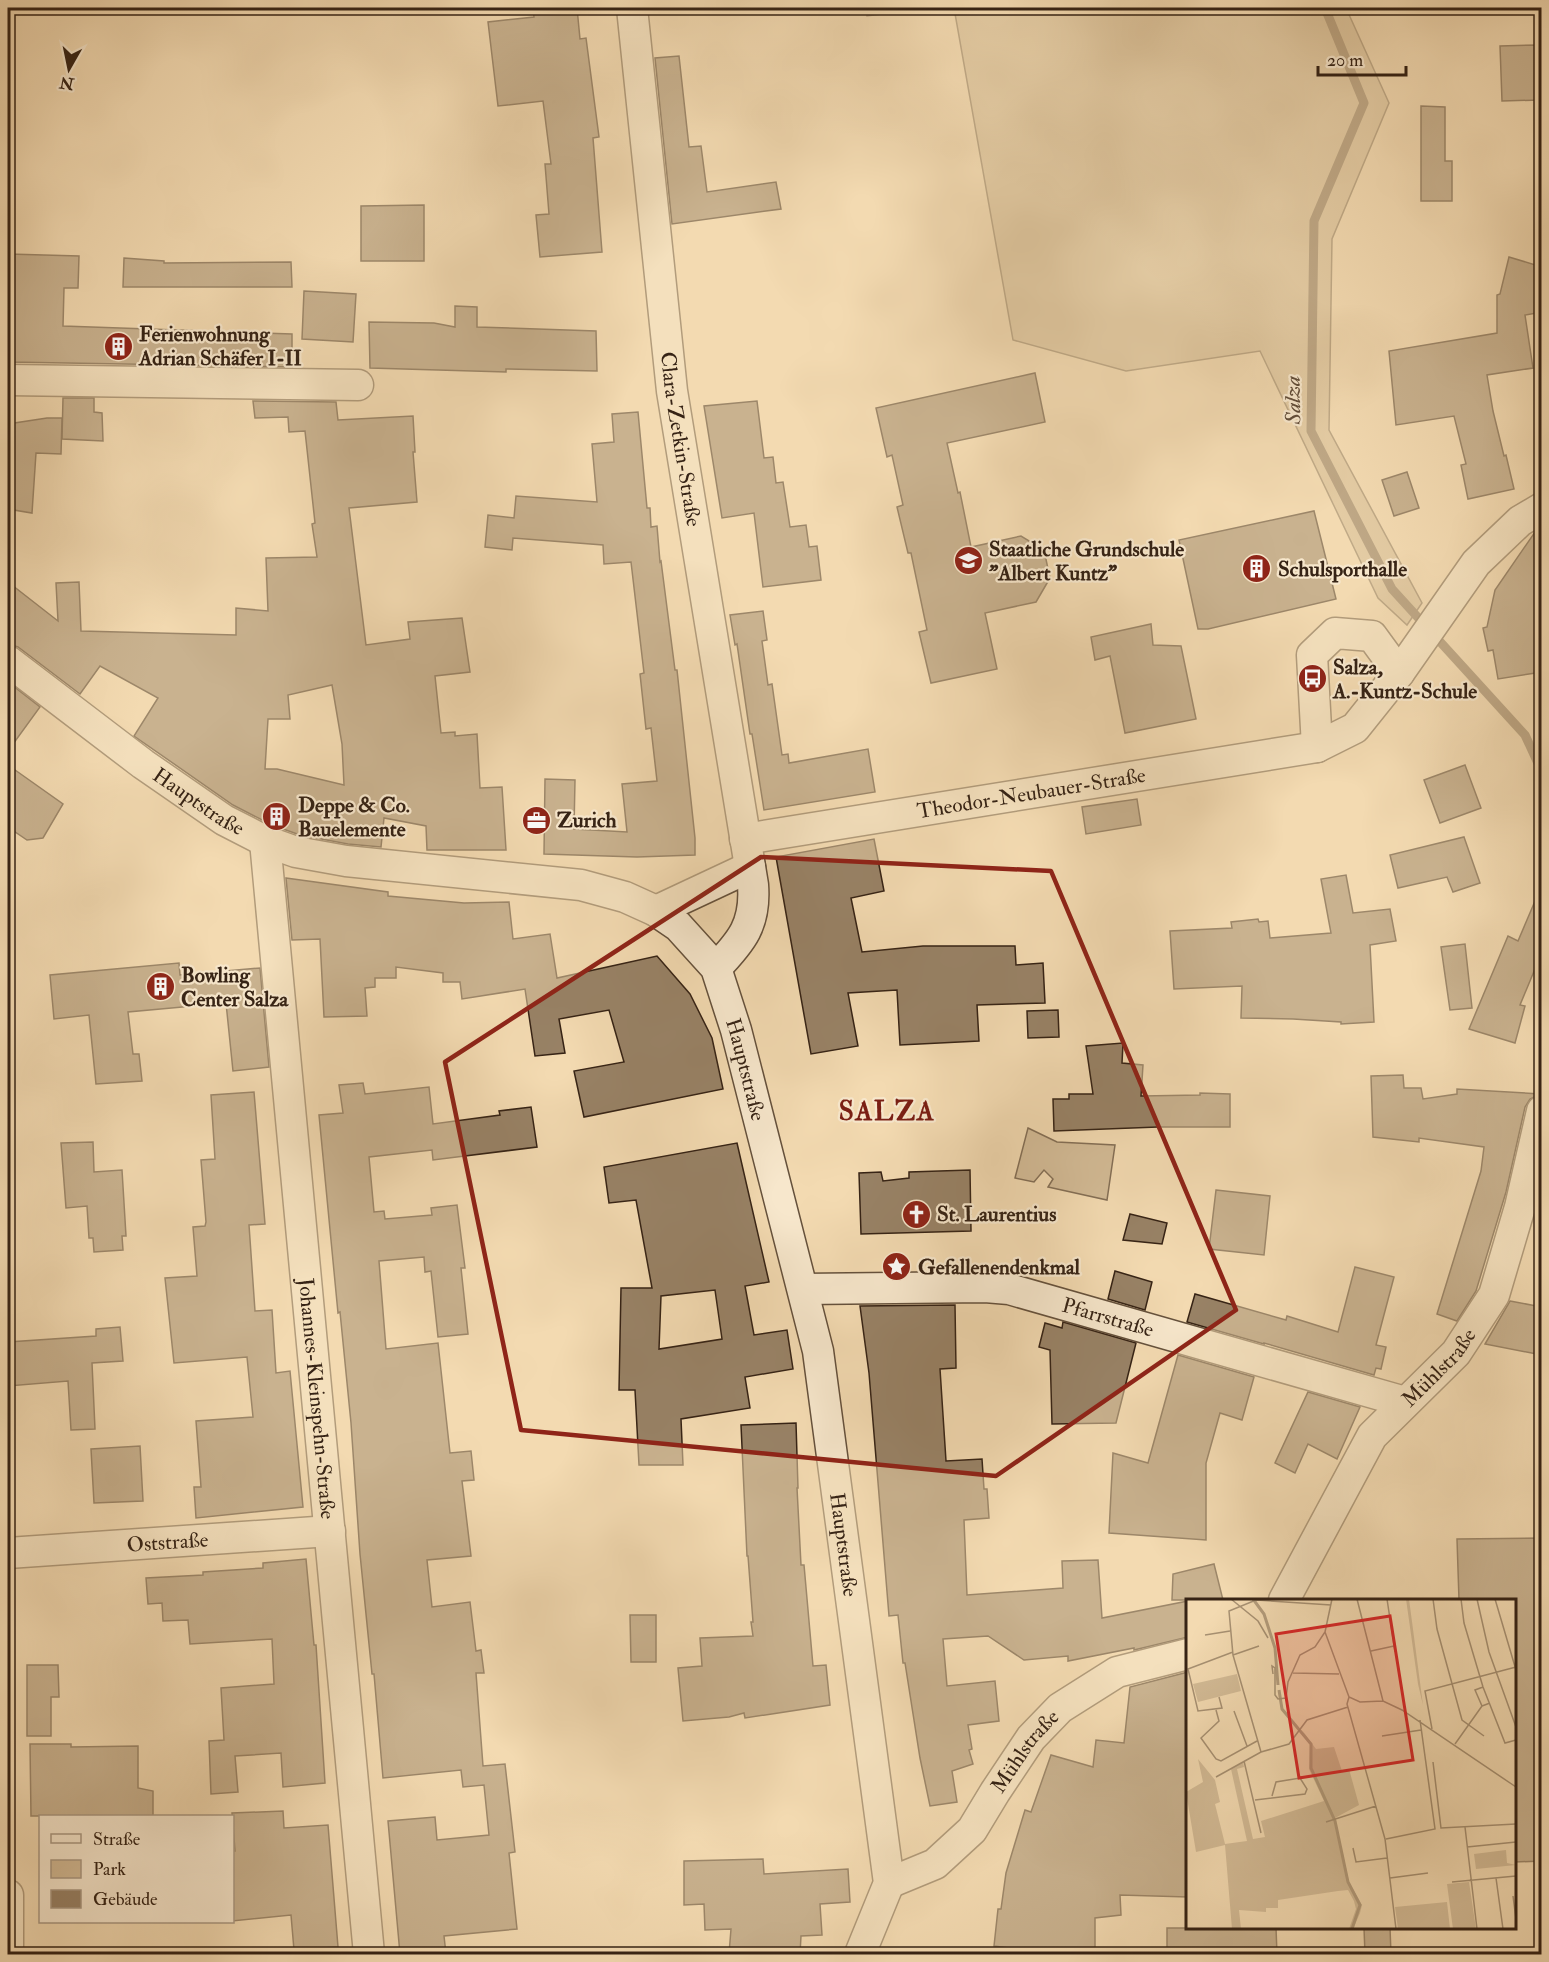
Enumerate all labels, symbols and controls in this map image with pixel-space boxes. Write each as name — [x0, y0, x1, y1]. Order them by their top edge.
north arrow — [39, 39, 99, 99]
scale bar — [1318, 39, 1406, 77]
text: 20 m — [1327, 49, 1363, 72]
text: N — [58, 72, 76, 94]
place label: Ferienwohnung Adrian Schäfer I-II — [138, 321, 302, 372]
building icon: Ferienwohnung Adrian Schäfer I-II — [102, 330, 134, 362]
street label: Clara-Zetkin-Straße — [654, 350, 708, 529]
water label: Salza — [1279, 375, 1307, 426]
place label: Staatliche Grundschule "Albert Kuntz" — [989, 536, 1184, 587]
school or university icon: Staatliche Grundschule "Albert Kuntz" — [952, 545, 984, 577]
building icon: Schulsporthalle — [1241, 553, 1273, 585]
place label: Schulsporthalle — [1278, 556, 1407, 583]
place label: Salza, A.-Kuntz-Schule — [1332, 654, 1477, 705]
bus stop icon: Salza, A.-Kuntz-Schule — [1296, 663, 1328, 695]
street label: Hauptstraße — [147, 761, 249, 842]
street label: Theodor-Neubauer-Straße — [915, 761, 1148, 825]
place label: Deppe & Co. Bauelemente — [298, 792, 410, 843]
building icon: Deppe & Co. Bauelemente — [261, 801, 293, 833]
office icon: Zurich — [520, 804, 552, 836]
place label: Zurich — [557, 807, 616, 834]
place label: Bowling Center Salza — [181, 962, 290, 1013]
building icon: Bowling Center Salza — [144, 971, 176, 1003]
street label: Hauptstraße — [720, 1015, 772, 1124]
district label: SALZA — [839, 1095, 935, 1128]
church icon: St. Laurentius — [900, 1198, 932, 1230]
place label: St. Laurentius — [937, 1201, 1056, 1228]
place icon: Gefallenendenkmal — [881, 1251, 913, 1283]
place label: Gefallenendenkmal — [918, 1254, 1081, 1281]
street label: Johannes-Kleinspehn-Straße — [292, 1276, 342, 1520]
street label: Pfarrstraße — [1059, 1291, 1157, 1343]
street label: Mühlstraße — [1396, 1323, 1482, 1413]
street label: Hauptstraße — [824, 1491, 864, 1599]
street label: Oststraße — [126, 1526, 210, 1558]
inset map — [1186, 1599, 1516, 1929]
street label: Mühlstraße — [985, 1704, 1065, 1798]
legend — [39, 1815, 234, 1923]
text: Straße — [93, 1828, 141, 1851]
text: Park — [93, 1858, 126, 1881]
text: Gebäude — [93, 1888, 158, 1911]

